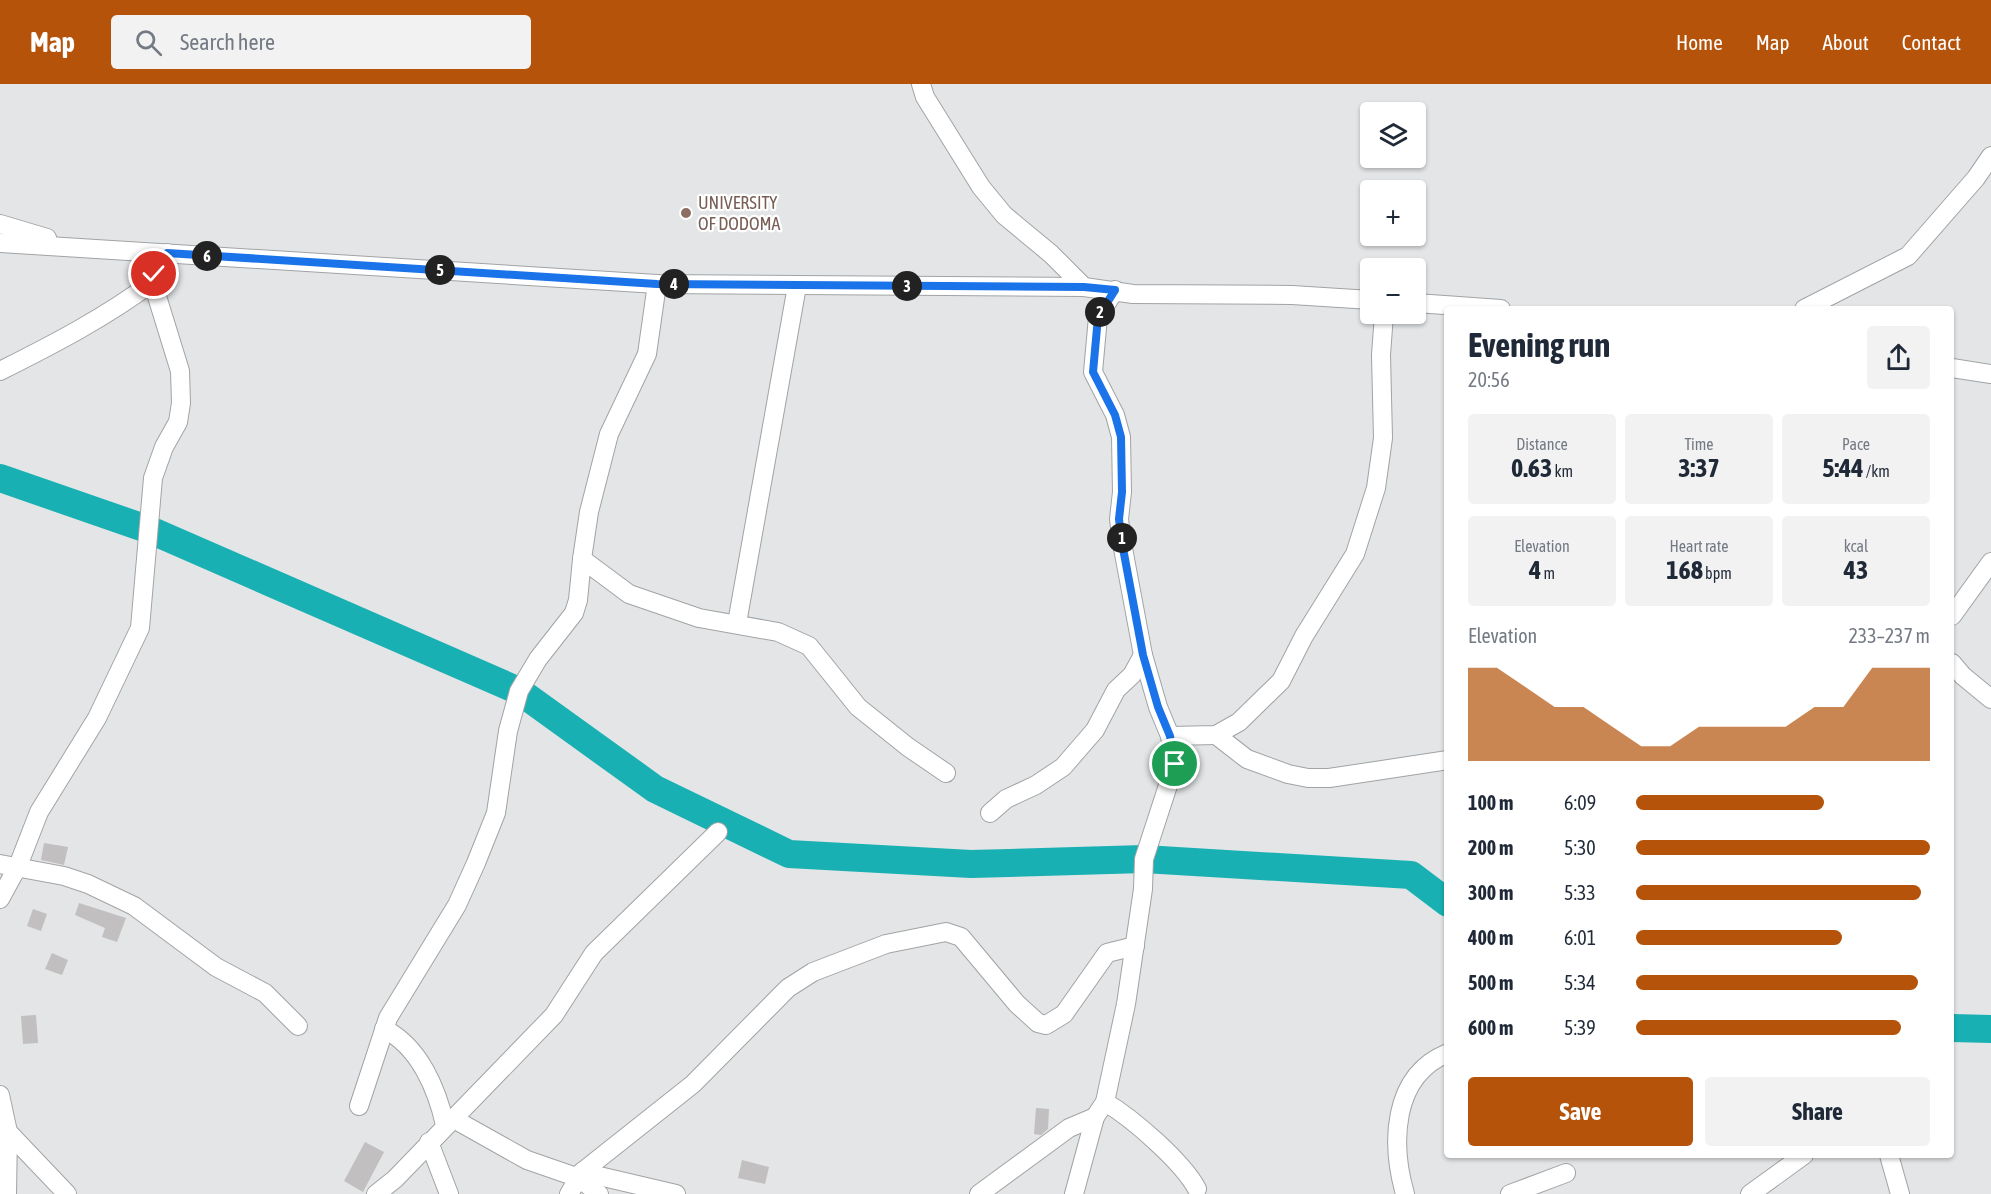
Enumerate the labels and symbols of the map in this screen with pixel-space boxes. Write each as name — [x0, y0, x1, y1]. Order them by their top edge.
place label: UNIVERSITY OF DODOMA — [698, 192, 780, 234]
marker: UNIVERSITY OF DODOMA — [679, 206, 693, 220]
pin: 6 — [192, 241, 222, 271]
pin — [128, 248, 179, 299]
pin: 5 — [425, 255, 455, 285]
pin: 4 — [659, 269, 689, 299]
pin: 3 — [892, 271, 922, 301]
pin: 2 — [1085, 297, 1115, 327]
pin: 1 — [1107, 523, 1137, 553]
pin — [1149, 738, 1200, 789]

